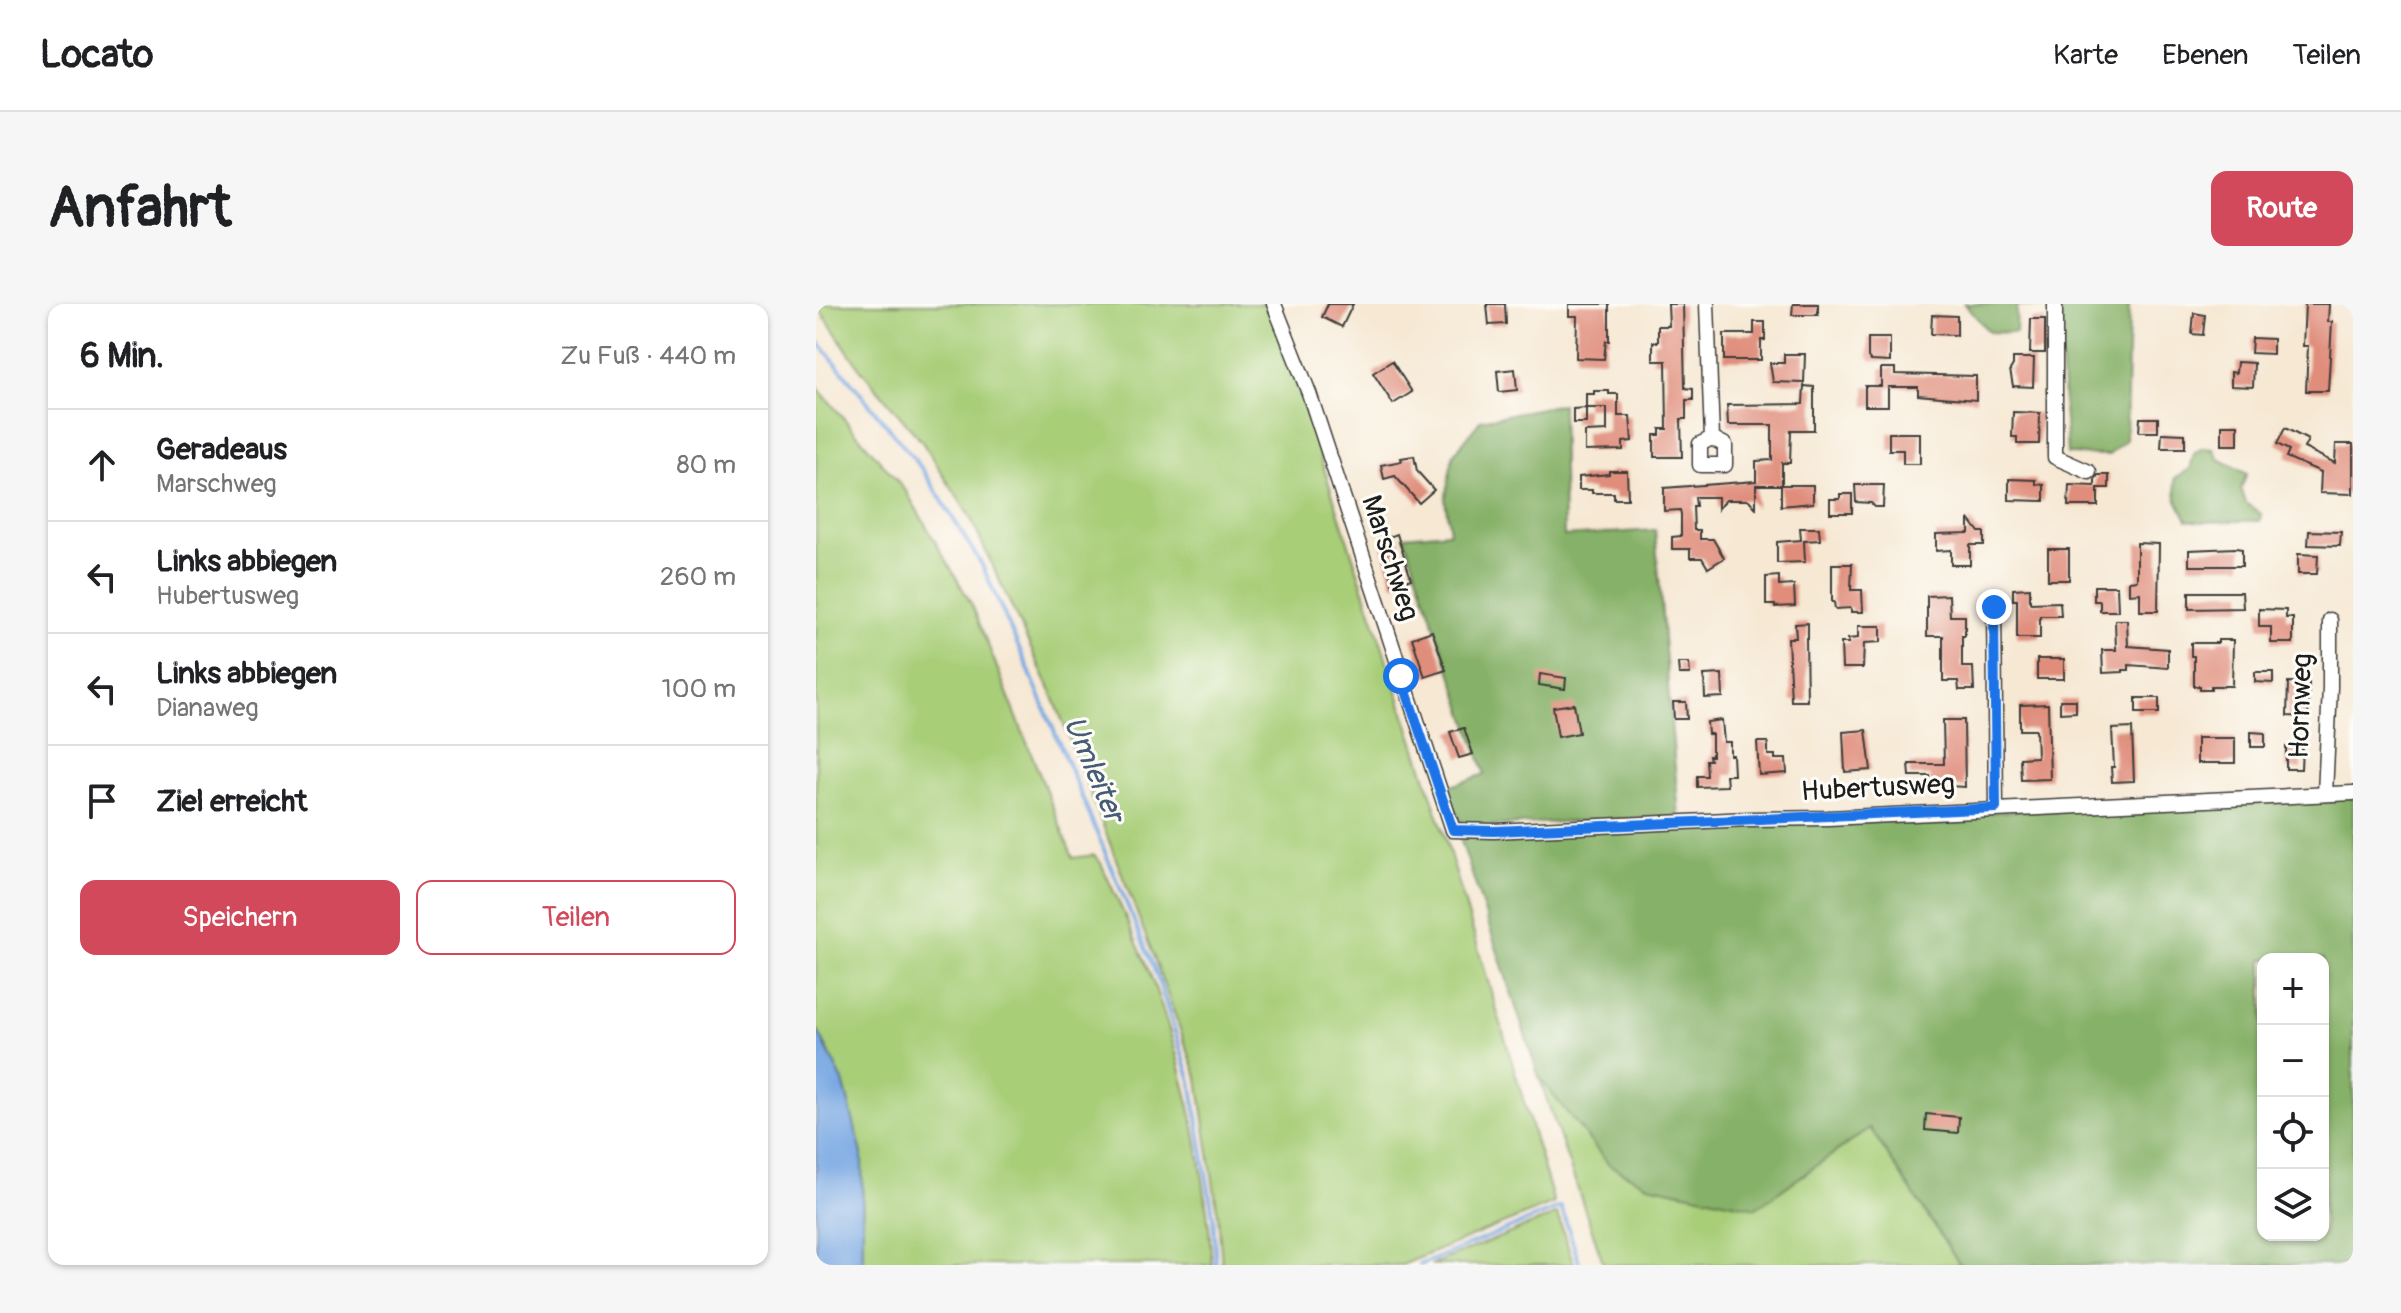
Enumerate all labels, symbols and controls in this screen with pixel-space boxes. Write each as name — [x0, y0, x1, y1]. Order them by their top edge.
text: Locato — [40, 31, 153, 79]
text: Karte — [2053, 38, 2118, 73]
text: Ebenen — [2162, 38, 2249, 73]
text: Teilen — [2293, 38, 2361, 73]
button: Route — [2211, 171, 2353, 246]
text: Anfahrt — [48, 174, 231, 243]
text: 6 Min. — [80, 335, 164, 378]
text: Zu Fuß · 440 m — [560, 340, 736, 372]
text: Geradeaus — [156, 431, 287, 468]
icon: ahead — [80, 443, 124, 487]
text: 80 m — [676, 449, 736, 481]
text: Marschweg — [156, 468, 277, 500]
street label: Marschweg — [1353, 491, 1427, 625]
text: Links abbiegen — [156, 543, 337, 580]
icon: left — [80, 555, 124, 599]
text: 260 m — [660, 561, 736, 593]
text: Hubertusweg — [156, 580, 299, 612]
route end — [1976, 589, 2012, 625]
street label: Hornweg — [2282, 653, 2320, 759]
text: Links abbiegen — [156, 655, 337, 692]
route start — [1383, 658, 1419, 694]
icon: left — [80, 667, 124, 711]
text: 100 m — [662, 673, 736, 705]
text: Dianaweg — [156, 692, 259, 724]
water label: Umleiter — [1055, 711, 1134, 831]
street label: Hubertusweg — [1800, 766, 1956, 810]
icon: arrive — [80, 779, 124, 823]
text: Ziel erreicht — [156, 783, 307, 820]
button: Speichern — [80, 880, 400, 955]
button: Teilen — [416, 880, 736, 955]
map controls — [2257, 953, 2329, 1241]
button: + — [2257, 953, 2329, 1025]
button: − — [2257, 1025, 2329, 1097]
button: locate — [2257, 1097, 2329, 1169]
button: layers — [2257, 1169, 2329, 1241]

